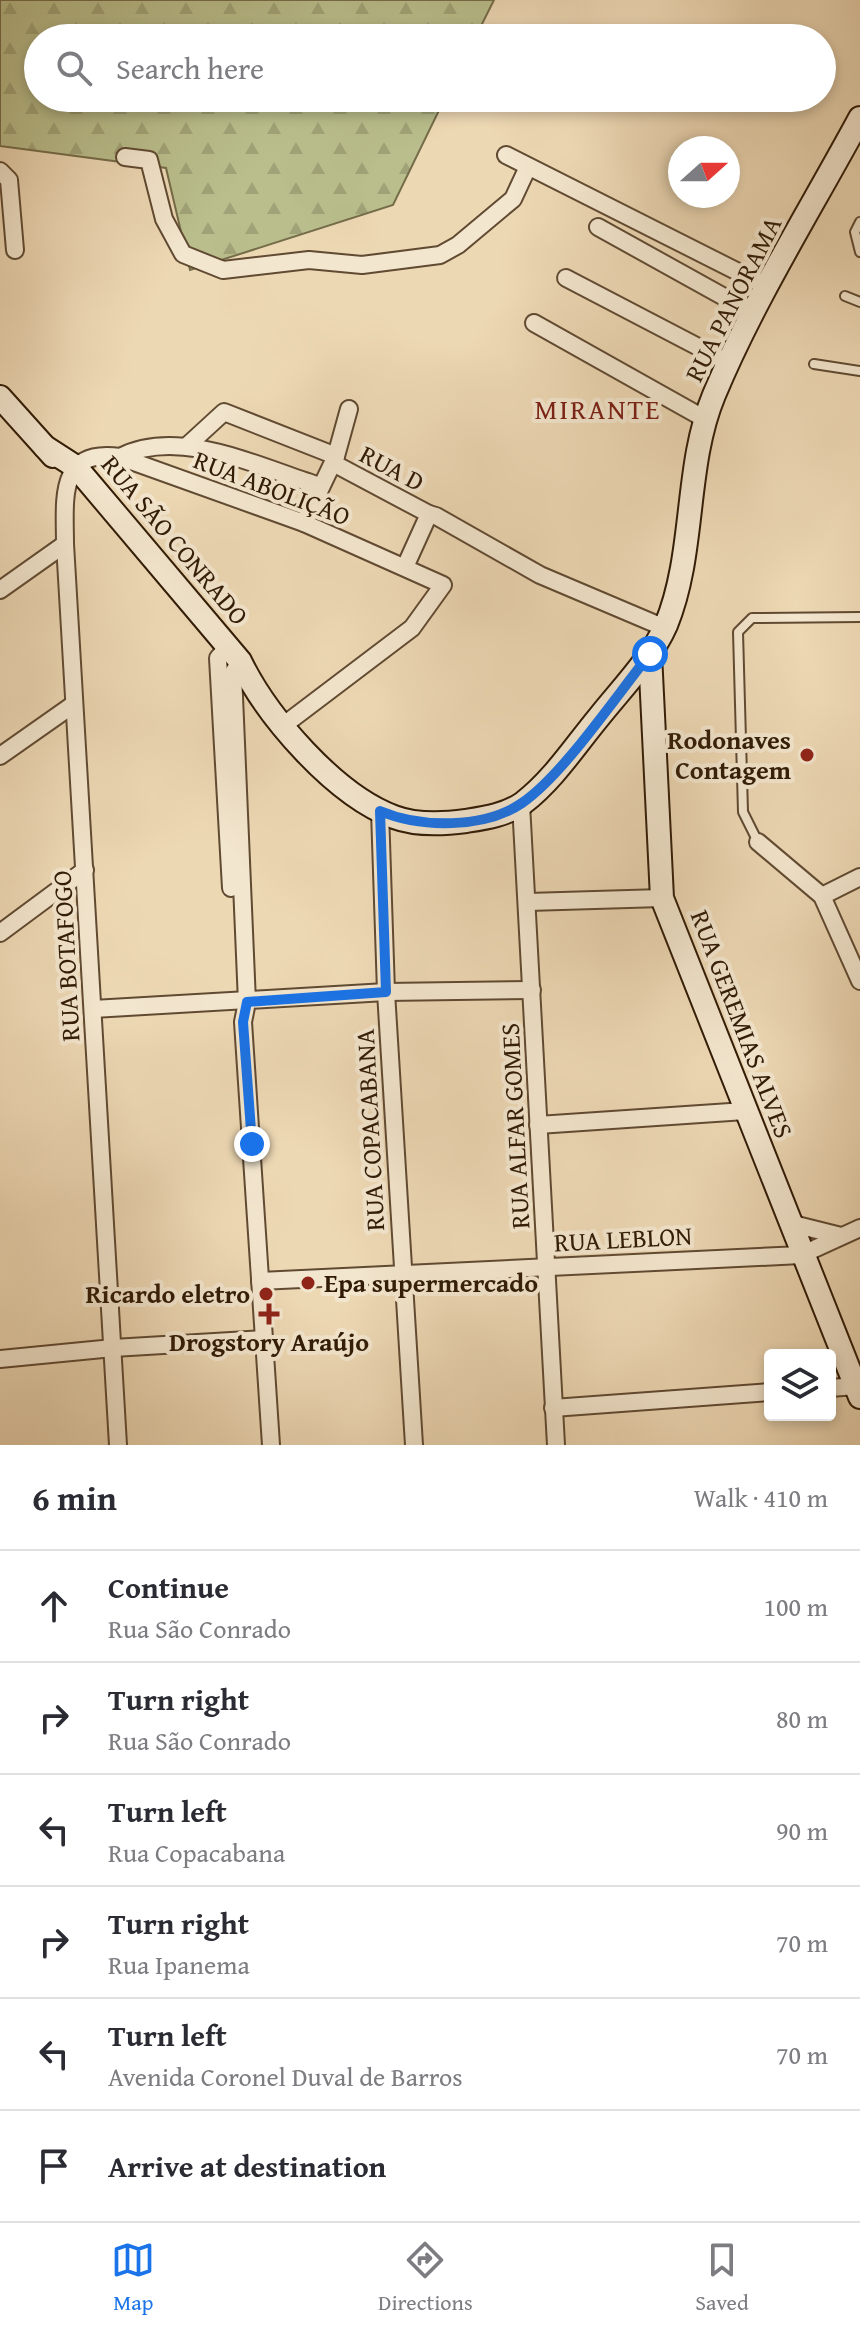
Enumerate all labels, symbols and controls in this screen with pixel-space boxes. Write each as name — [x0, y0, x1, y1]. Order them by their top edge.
search box — [24, 24, 836, 112]
icon: search — [52, 46, 96, 90]
text: Search here — [116, 46, 264, 90]
north arrow — [668, 136, 740, 208]
street label: RUA PANORAMA — [674, 209, 791, 388]
district label: MIRANTE — [535, 388, 661, 429]
street label: RUA D — [353, 434, 431, 501]
street label: RUA ABOLIÇÃO — [188, 440, 356, 535]
street label: RUA SÃO CONRADO — [92, 446, 258, 633]
route start — [632, 636, 668, 672]
place label: Rodonaves Contagem — [667, 720, 792, 789]
marker: Rodonaves Contagem — [798, 746, 816, 764]
street label: RUA BOTAFOGO — [42, 869, 89, 1043]
street label: RUA GEREMIAS ALVES — [681, 904, 804, 1144]
street label: RUA ALFAR GOMES — [490, 1022, 539, 1230]
street label: RUA COPACABANA — [345, 1028, 394, 1232]
route end — [234, 1126, 270, 1162]
street label: RUA LEBLON — [553, 1215, 693, 1262]
place label: Epa supermercado — [324, 1263, 538, 1302]
place label: Ricardo eletro — [85, 1274, 250, 1313]
marker: Epa supermercado — [299, 1274, 317, 1292]
marker: Ricardo eletro — [257, 1285, 275, 1303]
marker: Drogstory Araújo — [260, 1305, 278, 1323]
place label: Drogstory Araújo — [169, 1322, 369, 1361]
map controls — [764, 1349, 836, 1421]
button: layers — [764, 1349, 836, 1421]
text: 6 min — [32, 1473, 117, 1522]
text: Walk · 410 m — [694, 1478, 828, 1517]
text: Continue — [108, 1565, 229, 1609]
icon: ahead — [32, 1584, 76, 1628]
text: 100 m — [763, 1587, 828, 1626]
text: Rua São Conrado — [108, 1609, 291, 1648]
text: Turn right — [108, 1677, 249, 1721]
icon: right — [32, 1696, 76, 1740]
text: 80 m — [776, 1699, 828, 1738]
text: Rua São Conrado — [108, 1721, 291, 1760]
text: Turn left — [108, 1789, 227, 1833]
icon: left — [32, 1808, 76, 1852]
text: 90 m — [776, 1811, 828, 1850]
text: Rua Copacabana — [108, 1833, 285, 1872]
text: Turn right — [108, 1901, 249, 1945]
icon: right — [32, 1920, 76, 1964]
text: 70 m — [776, 1923, 828, 1962]
text: Rua Ipanema — [108, 1945, 250, 1984]
text: Turn left — [108, 2013, 227, 2057]
icon: left — [32, 2032, 76, 2076]
text: 70 m — [776, 2035, 828, 2074]
text: Avenida Coronel Duval de Barros — [108, 2057, 463, 2096]
icon: arrive — [32, 2144, 76, 2188]
text: Arrive at destination — [108, 2144, 386, 2188]
tab: Map — [111, 2238, 155, 2318]
tab: Directions — [378, 2238, 473, 2318]
tab: Saved — [695, 2238, 749, 2318]

